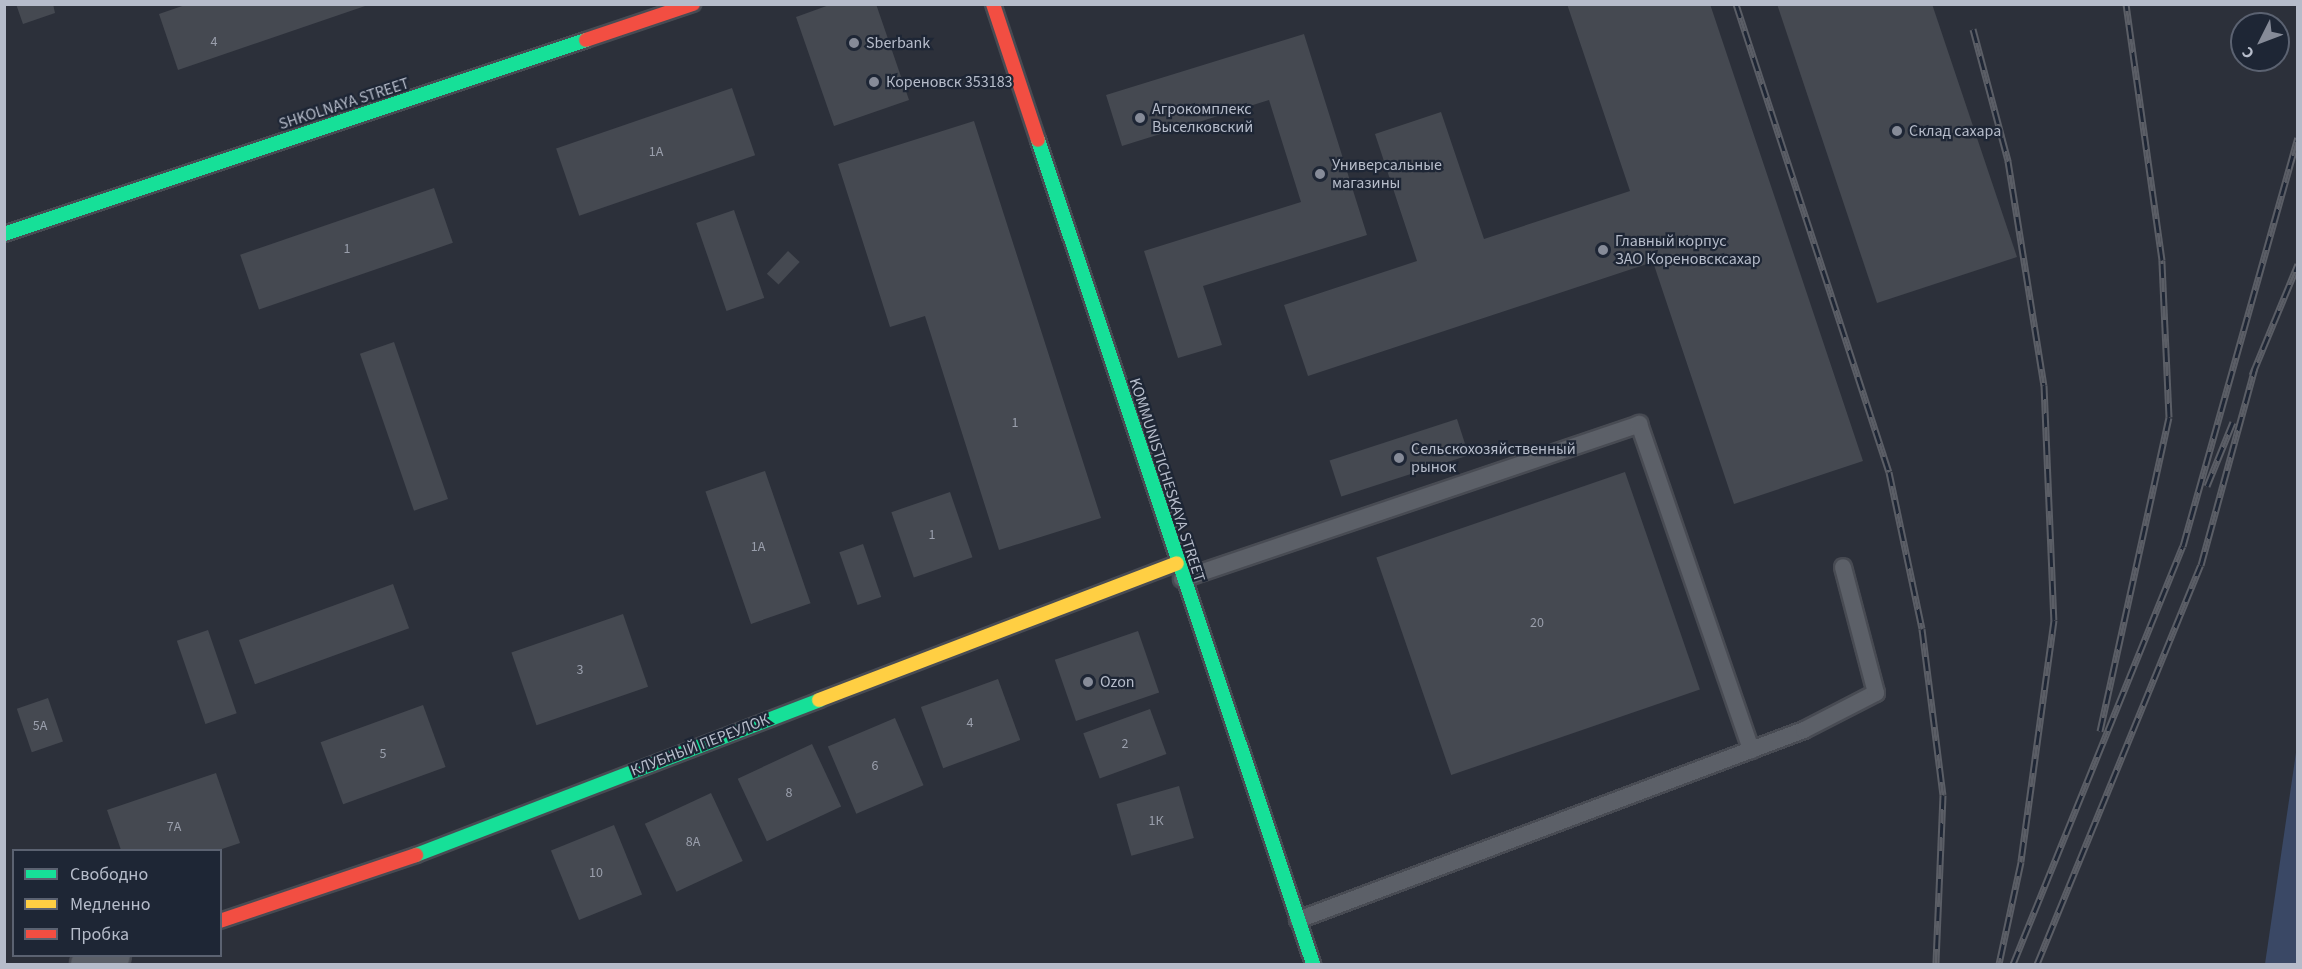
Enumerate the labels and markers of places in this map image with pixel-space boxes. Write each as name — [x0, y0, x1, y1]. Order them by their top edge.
place label: Sberbank — [866, 33, 930, 53]
marker: Sberbank — [847, 36, 861, 50]
place label: Кореновск 353183 — [886, 72, 1013, 92]
marker: Кореновск 353183 — [867, 75, 881, 89]
place label: Агрокомплекс Выселковский — [1152, 99, 1253, 137]
marker: Агрокомплекс Выселковский — [1133, 111, 1147, 125]
place label: Склад сахара — [1909, 121, 2001, 141]
marker: Склад сахара — [1890, 124, 1904, 138]
place label: Универсальные магазины — [1332, 155, 1442, 193]
marker: Универсальные магазины — [1313, 167, 1327, 181]
place label: Главный корпус ЗАО Кореновсксахар — [1615, 231, 1761, 269]
marker: Главный корпус ЗАО Кореновсксахар — [1596, 243, 1610, 257]
place label: Сельскохозяйственный рынок — [1411, 439, 1576, 477]
marker: Сельскохозяйственный рынок — [1392, 451, 1406, 465]
place label: Ozon — [1100, 672, 1135, 692]
marker: Ozon — [1081, 675, 1095, 689]

